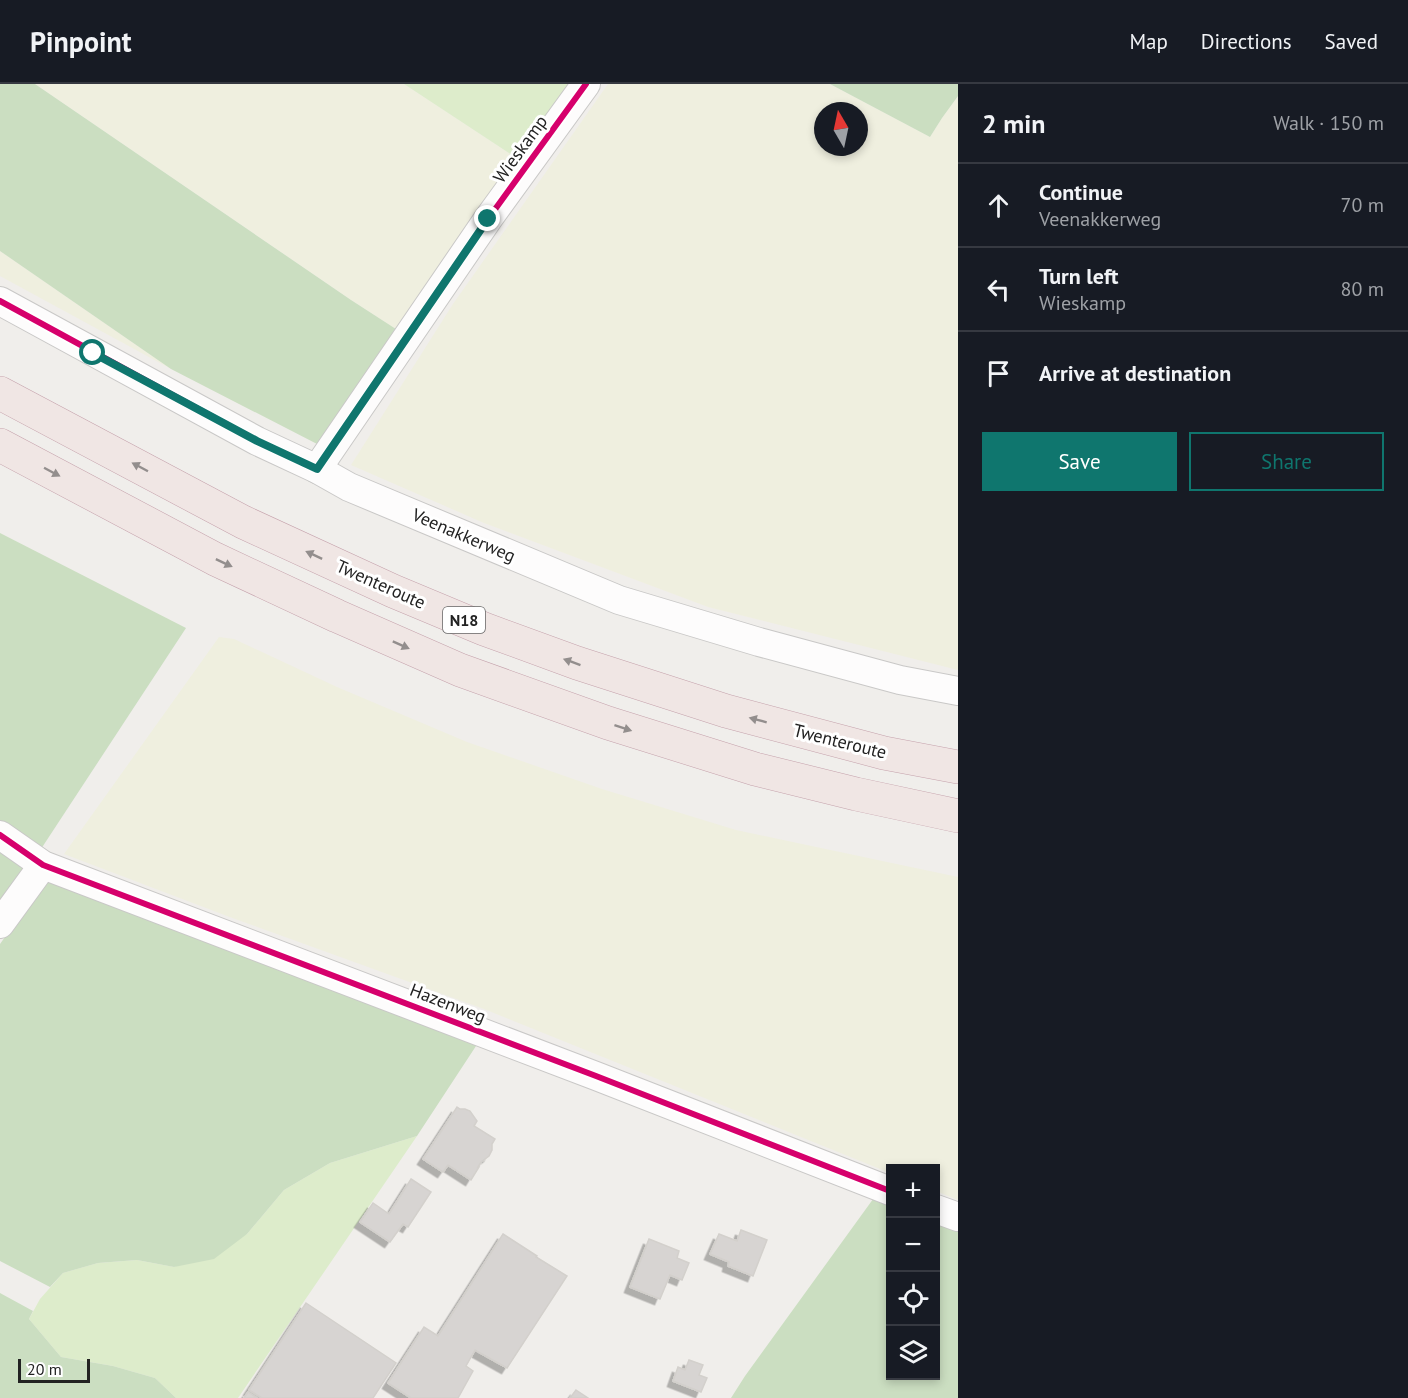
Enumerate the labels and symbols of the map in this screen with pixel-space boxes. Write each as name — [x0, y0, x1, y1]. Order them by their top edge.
north arrow — [814, 102, 868, 156]
street label: Wieskamp — [488, 111, 552, 187]
route end — [474, 205, 500, 231]
route start — [79, 339, 105, 365]
one-way arrow — [131, 462, 148, 472]
one-way arrow — [43, 467, 60, 477]
street label: Veenakkerweg — [408, 503, 519, 567]
one-way arrow — [306, 550, 323, 559]
street label: Twenteroute — [333, 554, 429, 614]
one-way arrow — [216, 559, 233, 568]
road number: N18 — [443, 607, 485, 633]
one-way arrow — [393, 640, 410, 649]
one-way arrow — [563, 656, 581, 666]
one-way arrow — [749, 714, 767, 724]
street label: Twenteroute — [791, 718, 889, 764]
one-way arrow — [614, 724, 632, 733]
street label: Hazenweg — [407, 978, 489, 1028]
scale bar — [18, 1356, 90, 1384]

